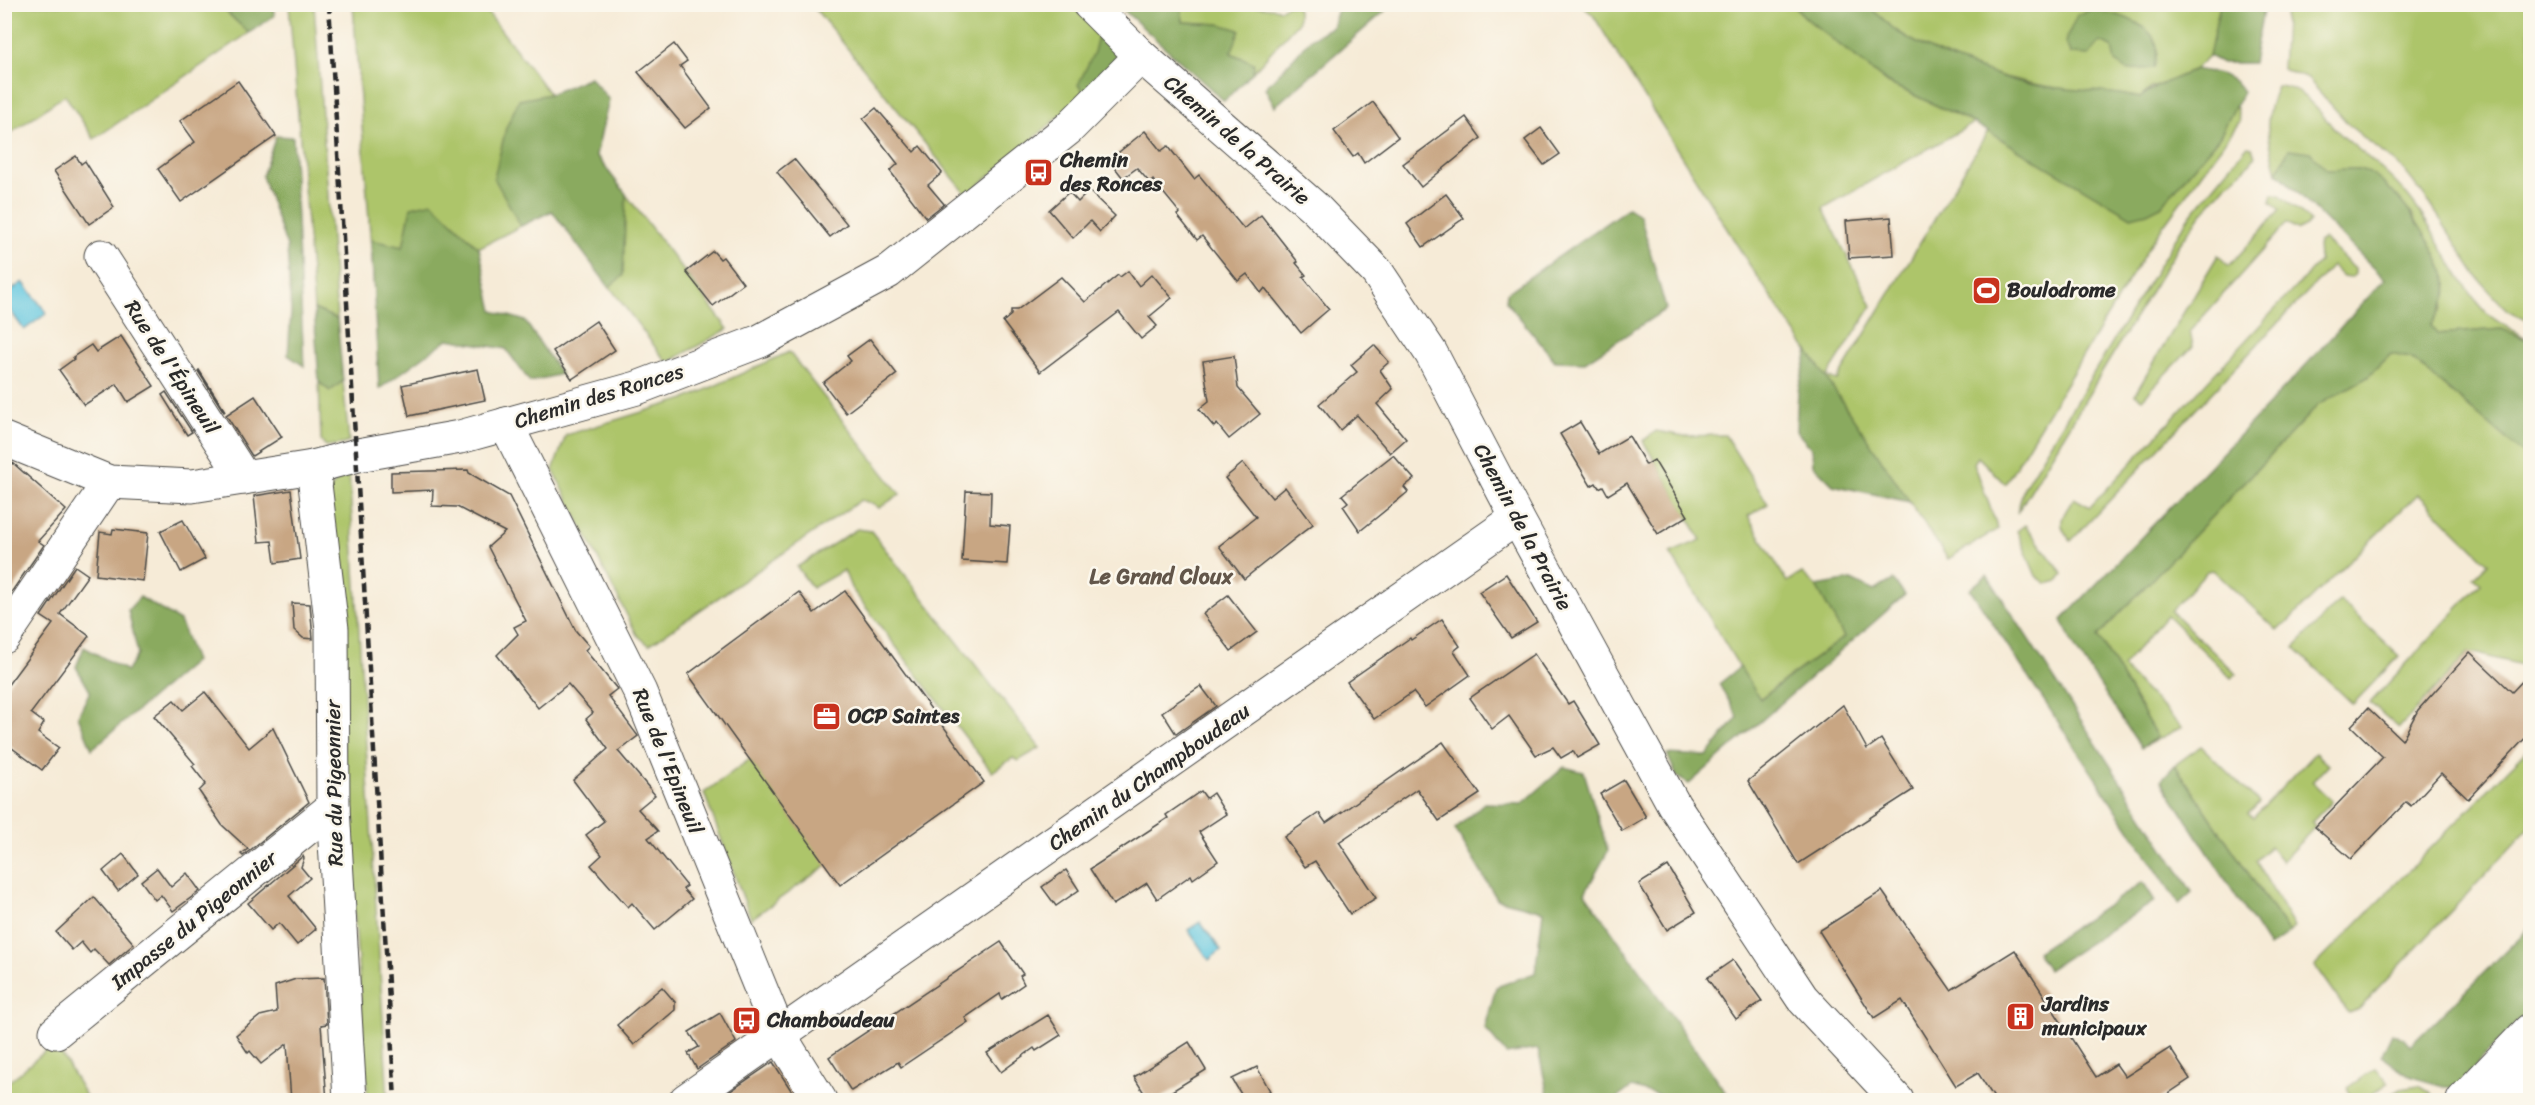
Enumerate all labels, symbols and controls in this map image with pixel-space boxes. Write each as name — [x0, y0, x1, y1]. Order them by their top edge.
street label: Chemin de la Prairie — [1155, 65, 1320, 215]
place label: Chemin des Ronces — [1059, 141, 1162, 203]
bus stop icon: Chemin des Ronces — [1023, 156, 1055, 188]
place label: Boulodrome — [2007, 271, 2116, 309]
sports icon: Boulodrome — [1970, 274, 2002, 306]
street label: Rue de l'Épineuil — [114, 292, 231, 443]
street label: Chemin des Ronces — [509, 352, 689, 440]
street label: Chemin de la Prairie — [1463, 436, 1583, 618]
district label: Le Grand Cloux — [1089, 557, 1233, 596]
street label: Rue de l'Epineuil — [621, 682, 715, 841]
street label: Chemin du Champboudeau — [1040, 693, 1258, 861]
place label: OCP Saintes — [848, 697, 960, 735]
street label: Rue du Pigeonnier — [314, 698, 354, 866]
office icon: OCP Saintes — [811, 700, 843, 732]
street label: Impasse du Pigeonnier — [101, 839, 287, 1000]
place label: Jardins municipaux — [2041, 985, 2148, 1047]
building icon: Jardins municipaux — [2005, 1000, 2037, 1032]
place label: Chamboudeau — [766, 1001, 895, 1039]
bus stop icon: Chamboudeau — [730, 1004, 762, 1036]

